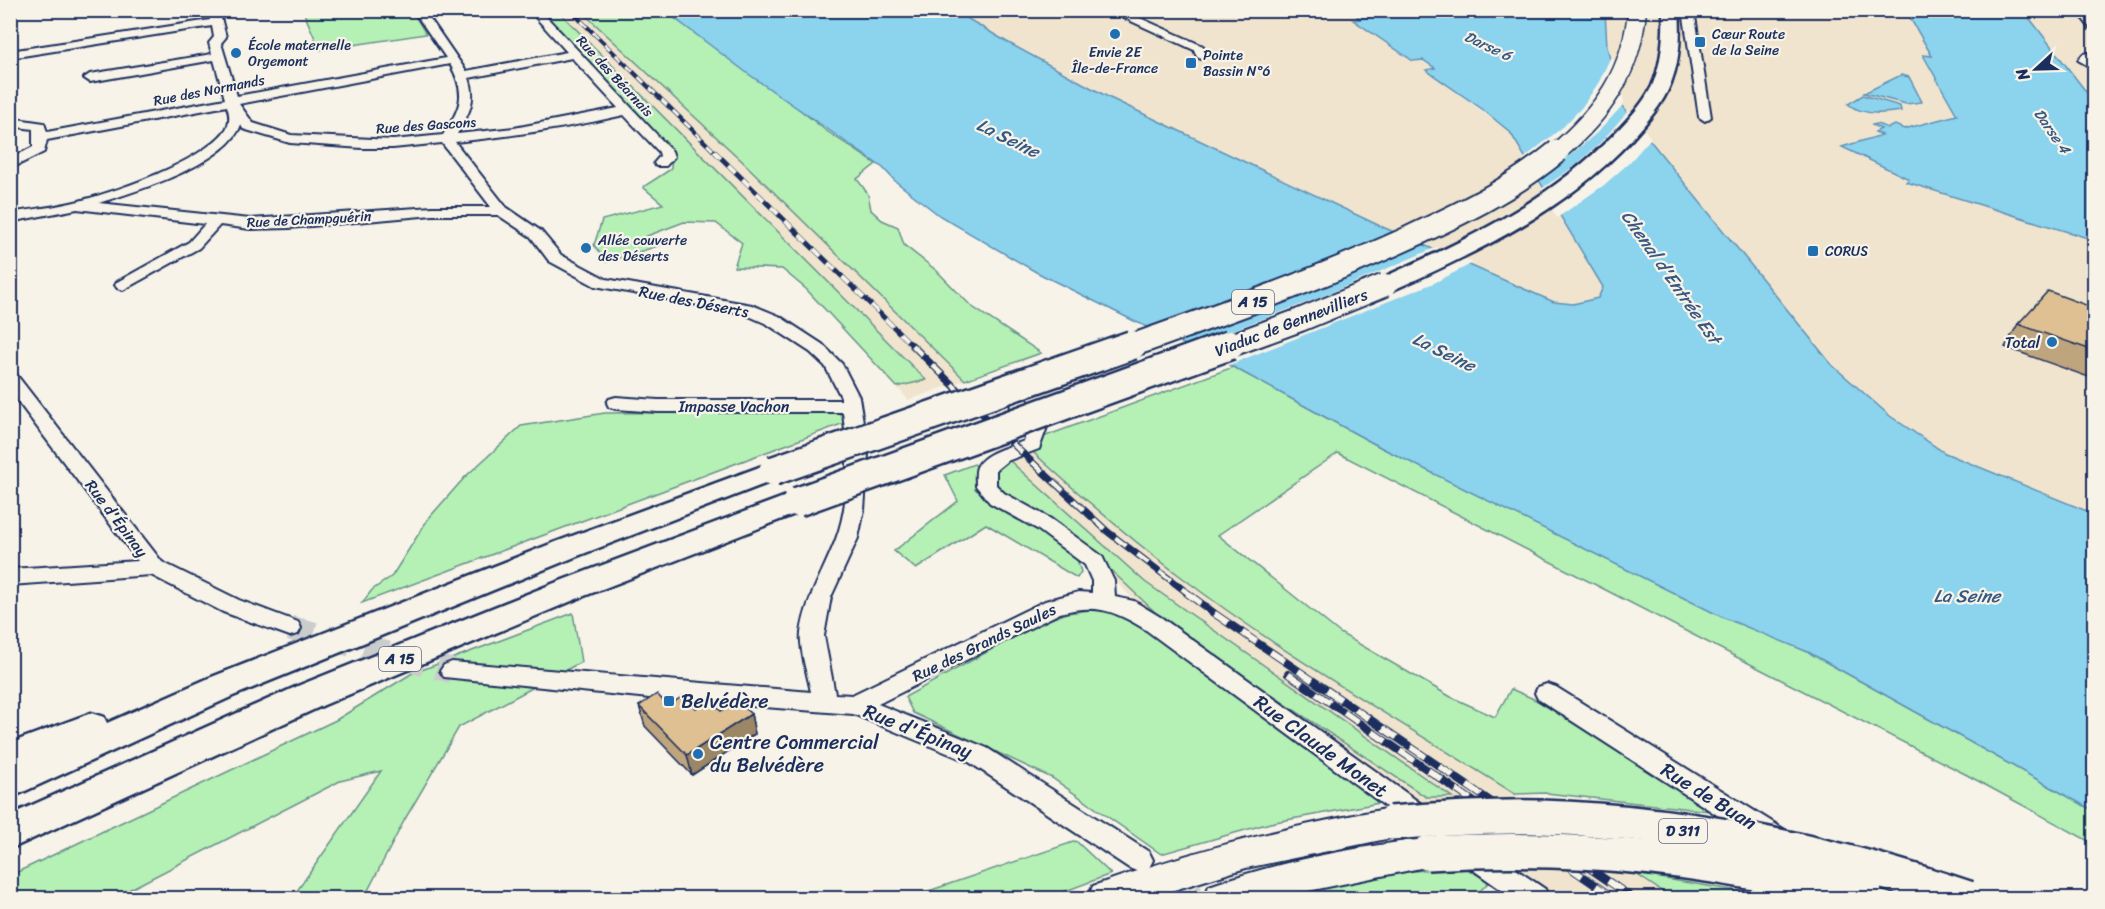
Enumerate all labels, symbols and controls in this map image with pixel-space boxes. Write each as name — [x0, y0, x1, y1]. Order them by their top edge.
place label: Cœur Route de la Seine — [1712, 22, 1785, 63]
water label: Darse 6 — [1460, 24, 1517, 69]
marker: Envie 2E Île-de-France — [1108, 27, 1122, 41]
street label: Rue des Béarnais — [570, 30, 660, 124]
place label: École maternelle Orgemont — [248, 33, 351, 74]
marker: Cœur Route de la Seine — [1693, 35, 1707, 49]
north arrow — [2006, 39, 2066, 99]
place label: Envie 2E Île-de-France — [1071, 40, 1158, 81]
place label: Pointe Bassin N°6 — [1203, 43, 1271, 84]
marker: École maternelle Orgemont — [229, 46, 243, 60]
marker: Pointe Bassin N°6 — [1184, 56, 1198, 70]
text: N — [2007, 63, 2038, 86]
street label: Rue des Normands — [151, 67, 267, 114]
water label: Darse 4 — [2027, 103, 2079, 161]
water label: La Seine — [971, 109, 1046, 168]
street label: Rue des Gascons — [375, 110, 477, 141]
water label: Chenal d'Entrée Est — [1613, 203, 1731, 353]
street label: Rue de Champguérin — [246, 204, 372, 235]
place label: Allée couverte des Déserts — [597, 228, 687, 269]
place label: CORUS — [1825, 239, 1868, 264]
marker: Allée couverte des Déserts — [579, 241, 593, 255]
marker: CORUS — [1806, 244, 1820, 258]
street label: Rue des Déserts — [637, 277, 752, 326]
street label: Viaduc de Gennevilliers — [1210, 280, 1373, 365]
road number: A 15 — [1232, 290, 1274, 314]
water label: La Seine — [1407, 323, 1482, 382]
place label: Total — [2005, 328, 2040, 357]
marker: Total — [2045, 335, 2059, 349]
street label: Impasse Vachon — [678, 392, 790, 421]
street label: Rue d'Épinay — [77, 473, 156, 564]
water label: La Seine — [1934, 580, 2002, 612]
street label: Rue des Grands Saules — [907, 595, 1062, 690]
road number: A 15 — [379, 647, 421, 671]
place label: Belvédère — [681, 684, 768, 719]
street label: Rue Claude Monet — [1246, 685, 1396, 808]
marker: Belvédère — [662, 694, 676, 708]
street label: Rue d'Épinay — [858, 694, 978, 769]
place label: Centre Commercial du Belvédère — [710, 725, 880, 783]
marker: Centre Commercial du Belvédère — [691, 747, 705, 761]
street label: Rue de Buan — [1654, 753, 1764, 840]
road number: D 311 — [1659, 819, 1707, 843]

